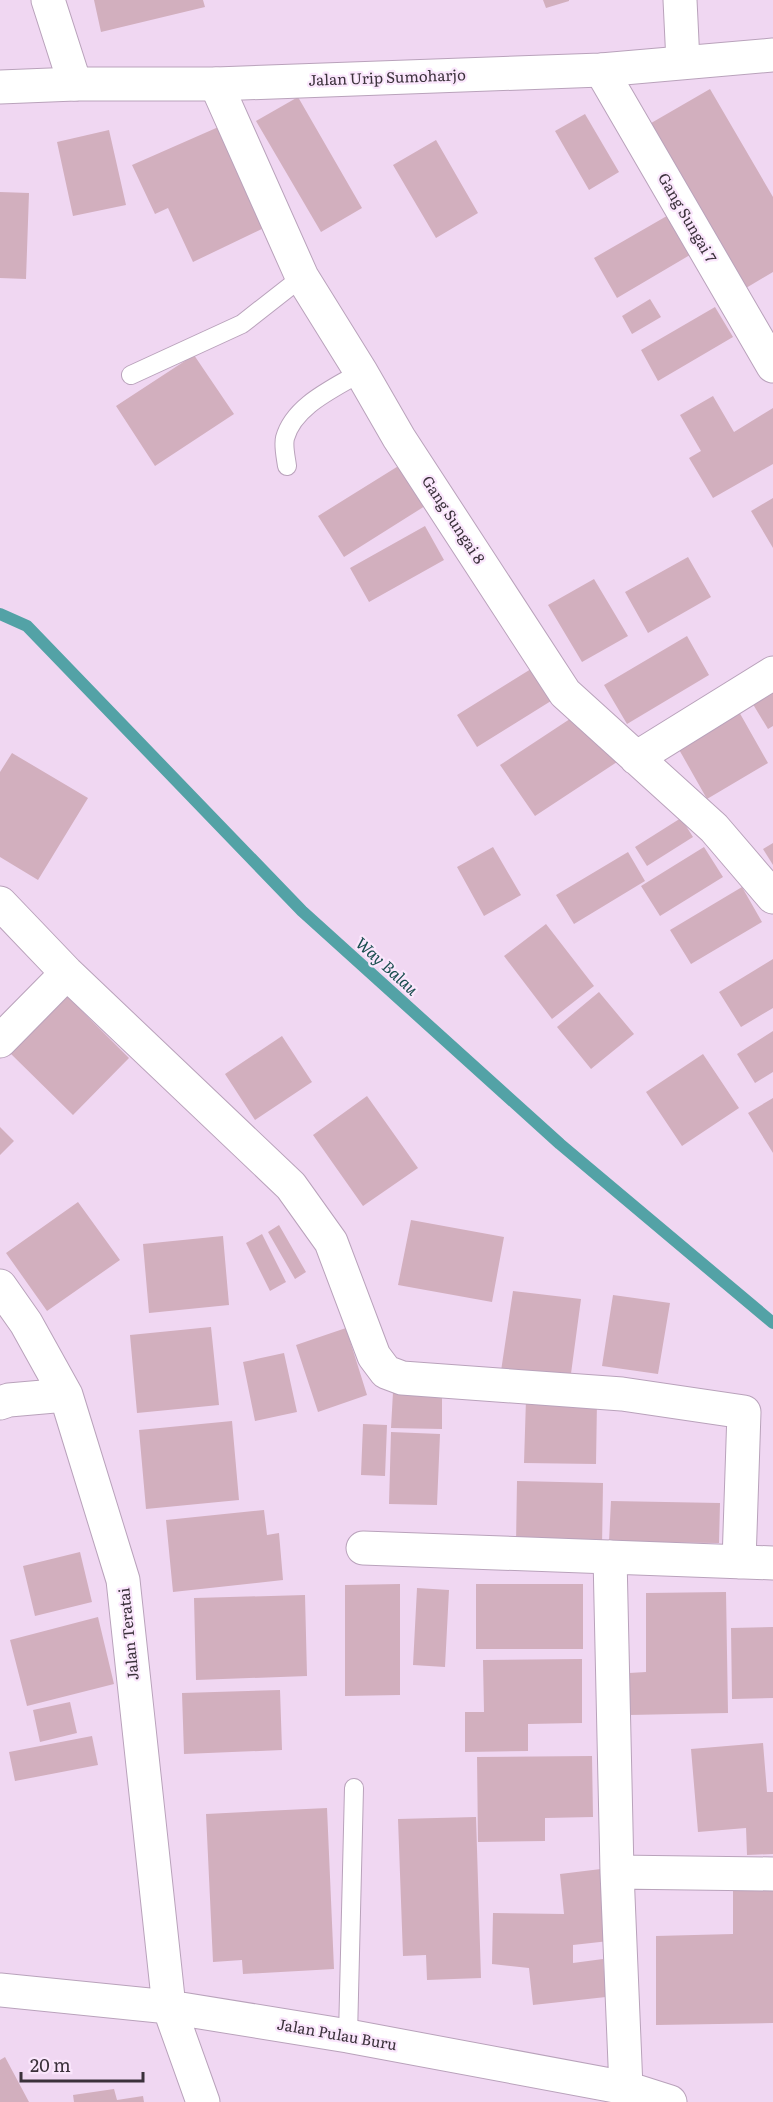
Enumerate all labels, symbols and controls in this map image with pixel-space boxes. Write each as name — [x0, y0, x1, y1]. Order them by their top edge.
street label: Jalan Urip Sumoharjo — [308, 62, 466, 91]
street label: Gang Sungai 7 — [653, 168, 724, 267]
street label: Gang Sungai 8 — [417, 470, 491, 568]
water label: Way Balau — [351, 931, 425, 1000]
street label: Jalan Teratai — [111, 1587, 144, 1682]
street label: Jalan Pulau Buru — [275, 2012, 400, 2055]
scale bar — [21, 2045, 142, 2083]
text: 20 m — [30, 2051, 71, 2078]

